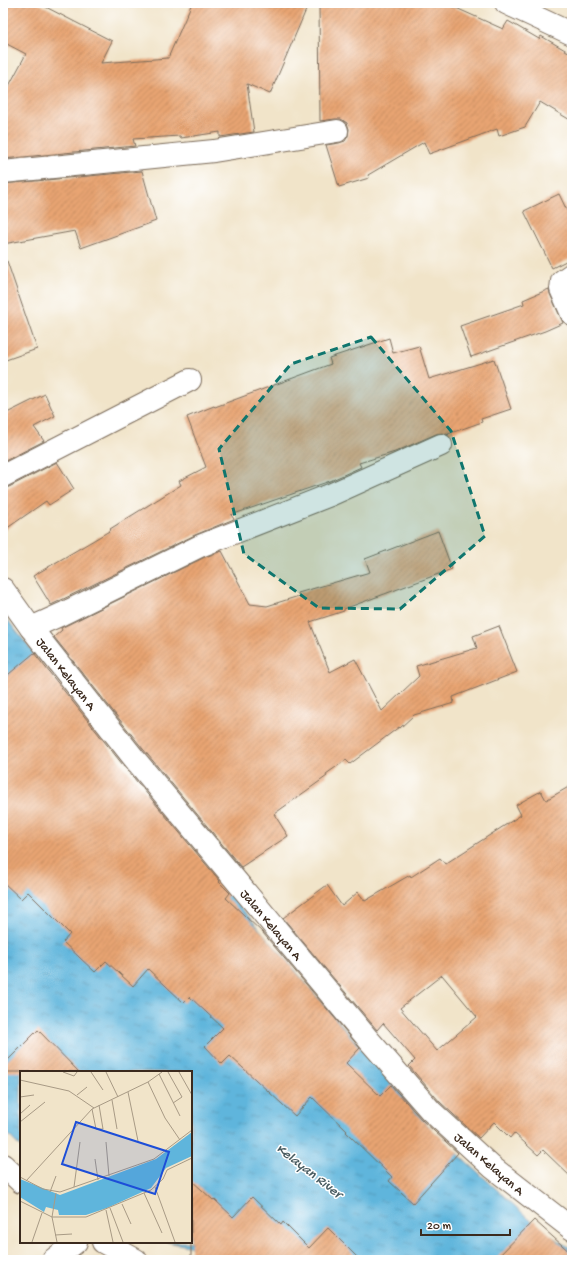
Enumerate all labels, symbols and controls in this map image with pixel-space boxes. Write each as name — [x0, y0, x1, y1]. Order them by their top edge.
street label: Jalan Kelayan A — [32, 635, 99, 715]
street label: Jalan Kelayan A — [236, 887, 305, 965]
inset map — [20, 1071, 192, 1243]
street label: Jalan Kelayan A — [450, 1130, 527, 1200]
water label: Kelayan River — [272, 1141, 347, 1205]
scale bar — [421, 1211, 510, 1237]
text: 20 m — [427, 1220, 452, 1234]

